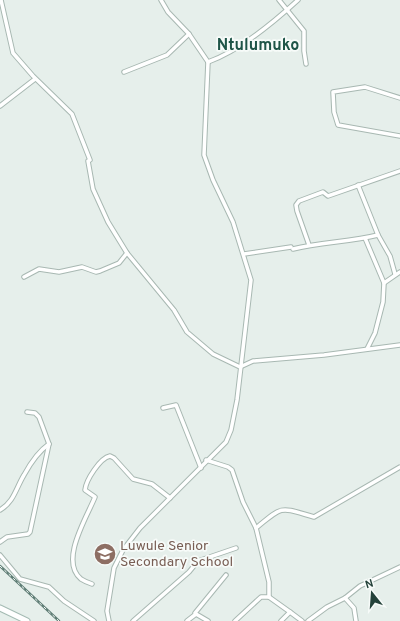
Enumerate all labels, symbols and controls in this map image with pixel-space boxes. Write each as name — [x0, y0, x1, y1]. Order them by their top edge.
district label: Ntulumuko — [217, 36, 299, 56]
place label: Luwule Senior Secondary School — [120, 538, 233, 571]
school or university icon: Luwule Senior Secondary School — [92, 541, 118, 567]
north arrow — [352, 573, 392, 613]
text: N — [364, 577, 375, 592]

